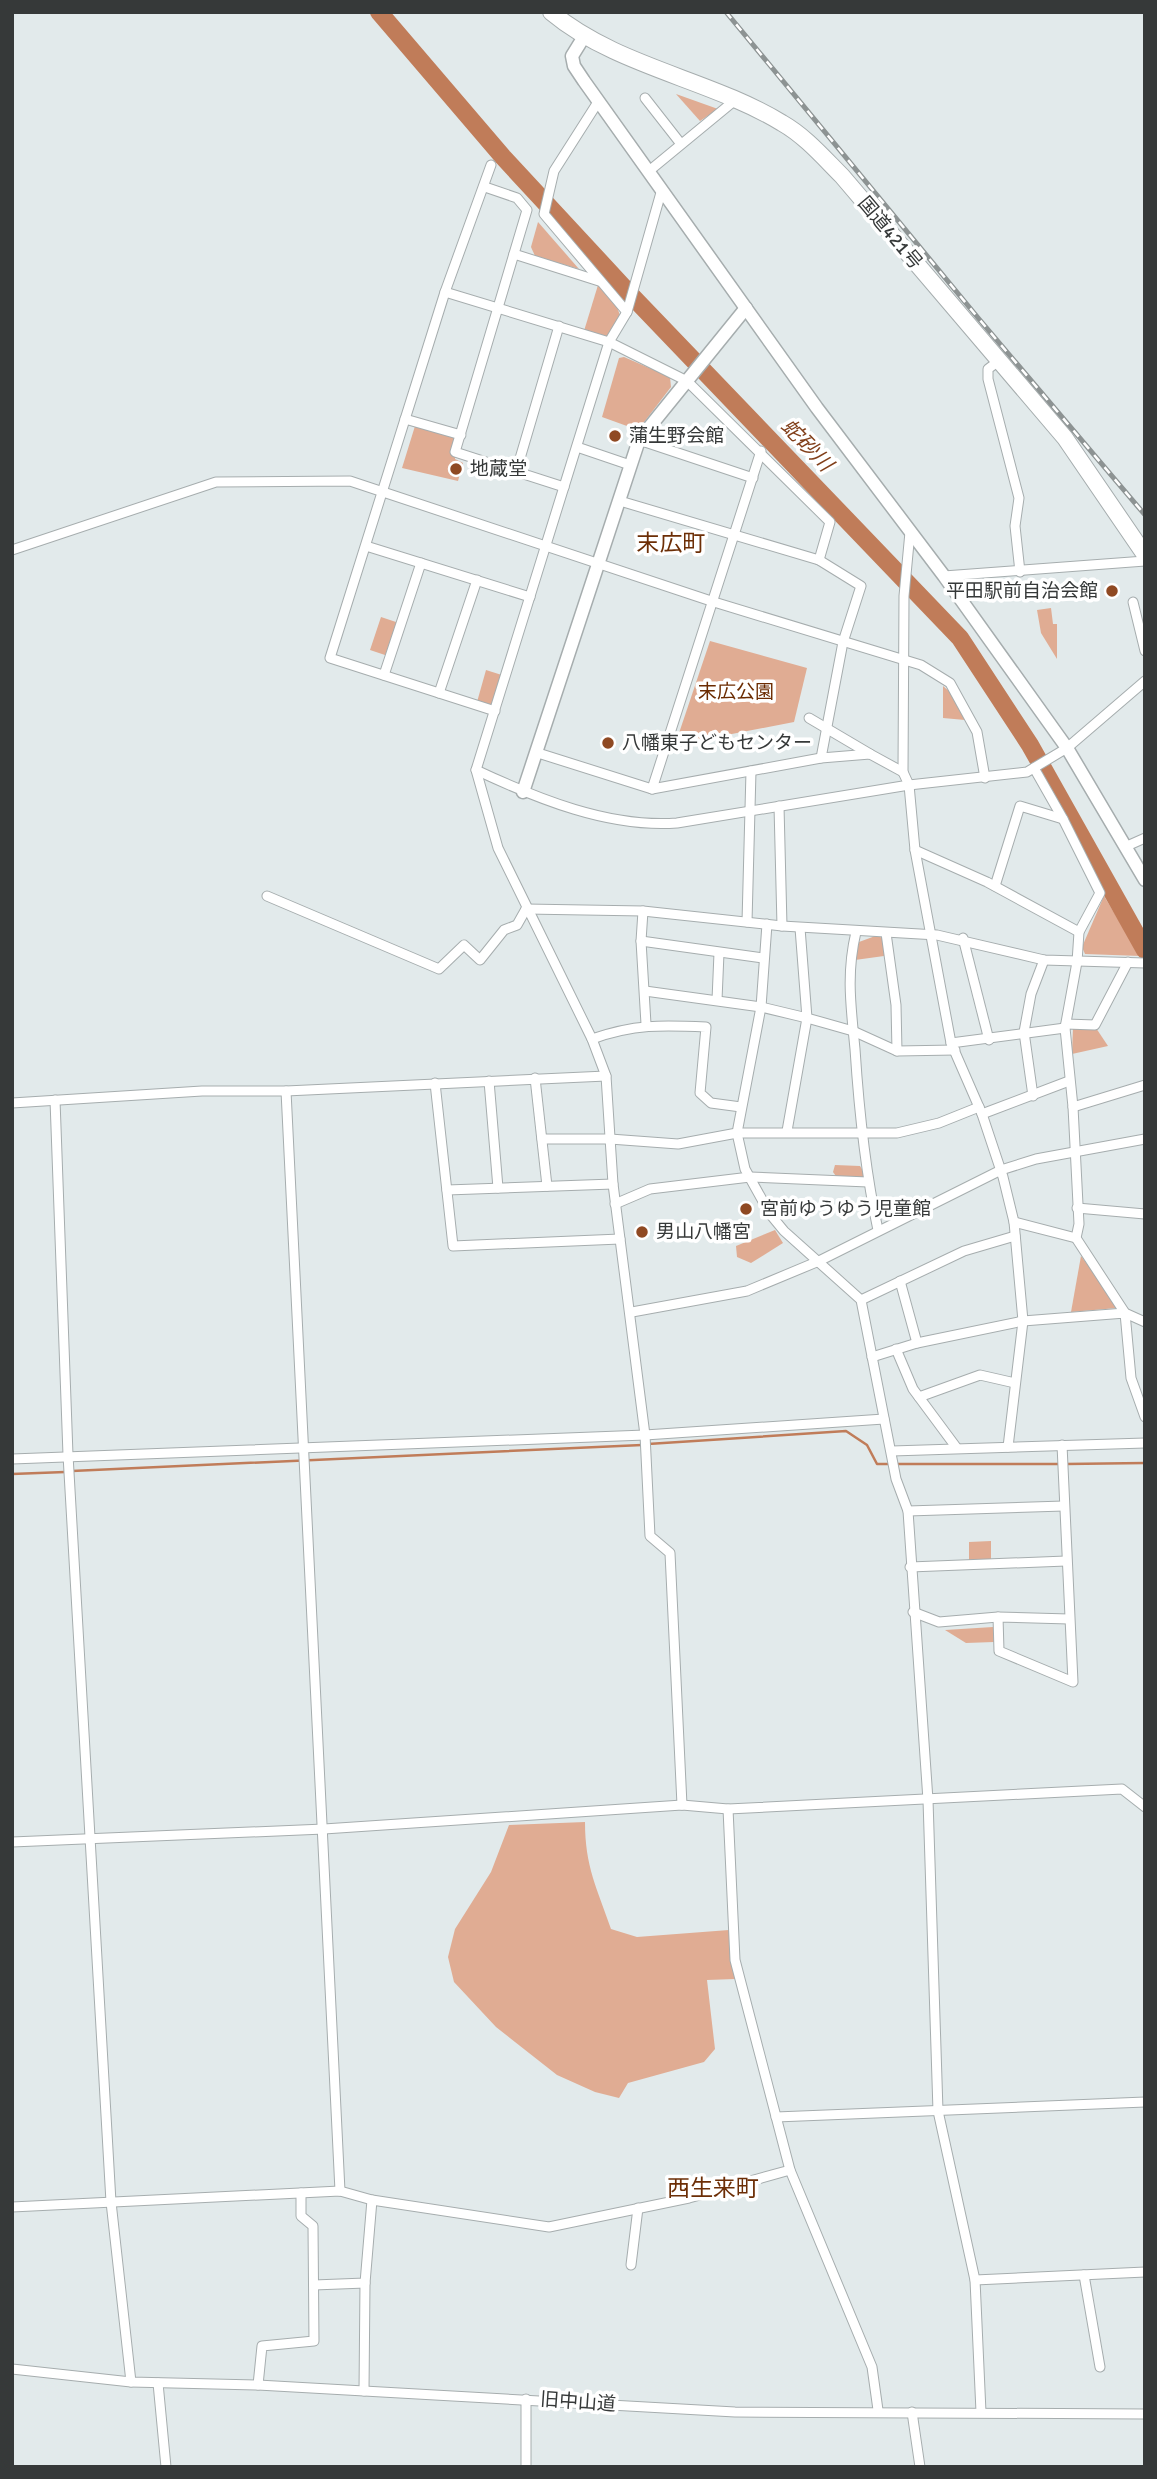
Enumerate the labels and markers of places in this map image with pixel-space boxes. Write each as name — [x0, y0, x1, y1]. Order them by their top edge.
place label: 蒲生野会館 — [629, 424, 724, 448]
marker: 蒲生野会館 — [607, 428, 623, 444]
place label: 地蔵堂 — [470, 457, 527, 481]
marker: 地蔵堂 — [448, 461, 464, 477]
place label: 平田駅前自治会館 — [946, 579, 1098, 603]
marker: 平田駅前自治会館 — [1104, 583, 1120, 599]
place label: 八幡東子どもセンター — [622, 731, 812, 755]
marker: 八幡東子どもセンター — [600, 735, 616, 751]
place label: 宮前ゆうゆう児童館 — [760, 1197, 931, 1221]
marker: 宮前ゆうゆう児童館 — [738, 1201, 754, 1217]
place label: 男山八幡宮 — [656, 1220, 751, 1244]
marker: 男山八幡宮 — [634, 1224, 650, 1240]

